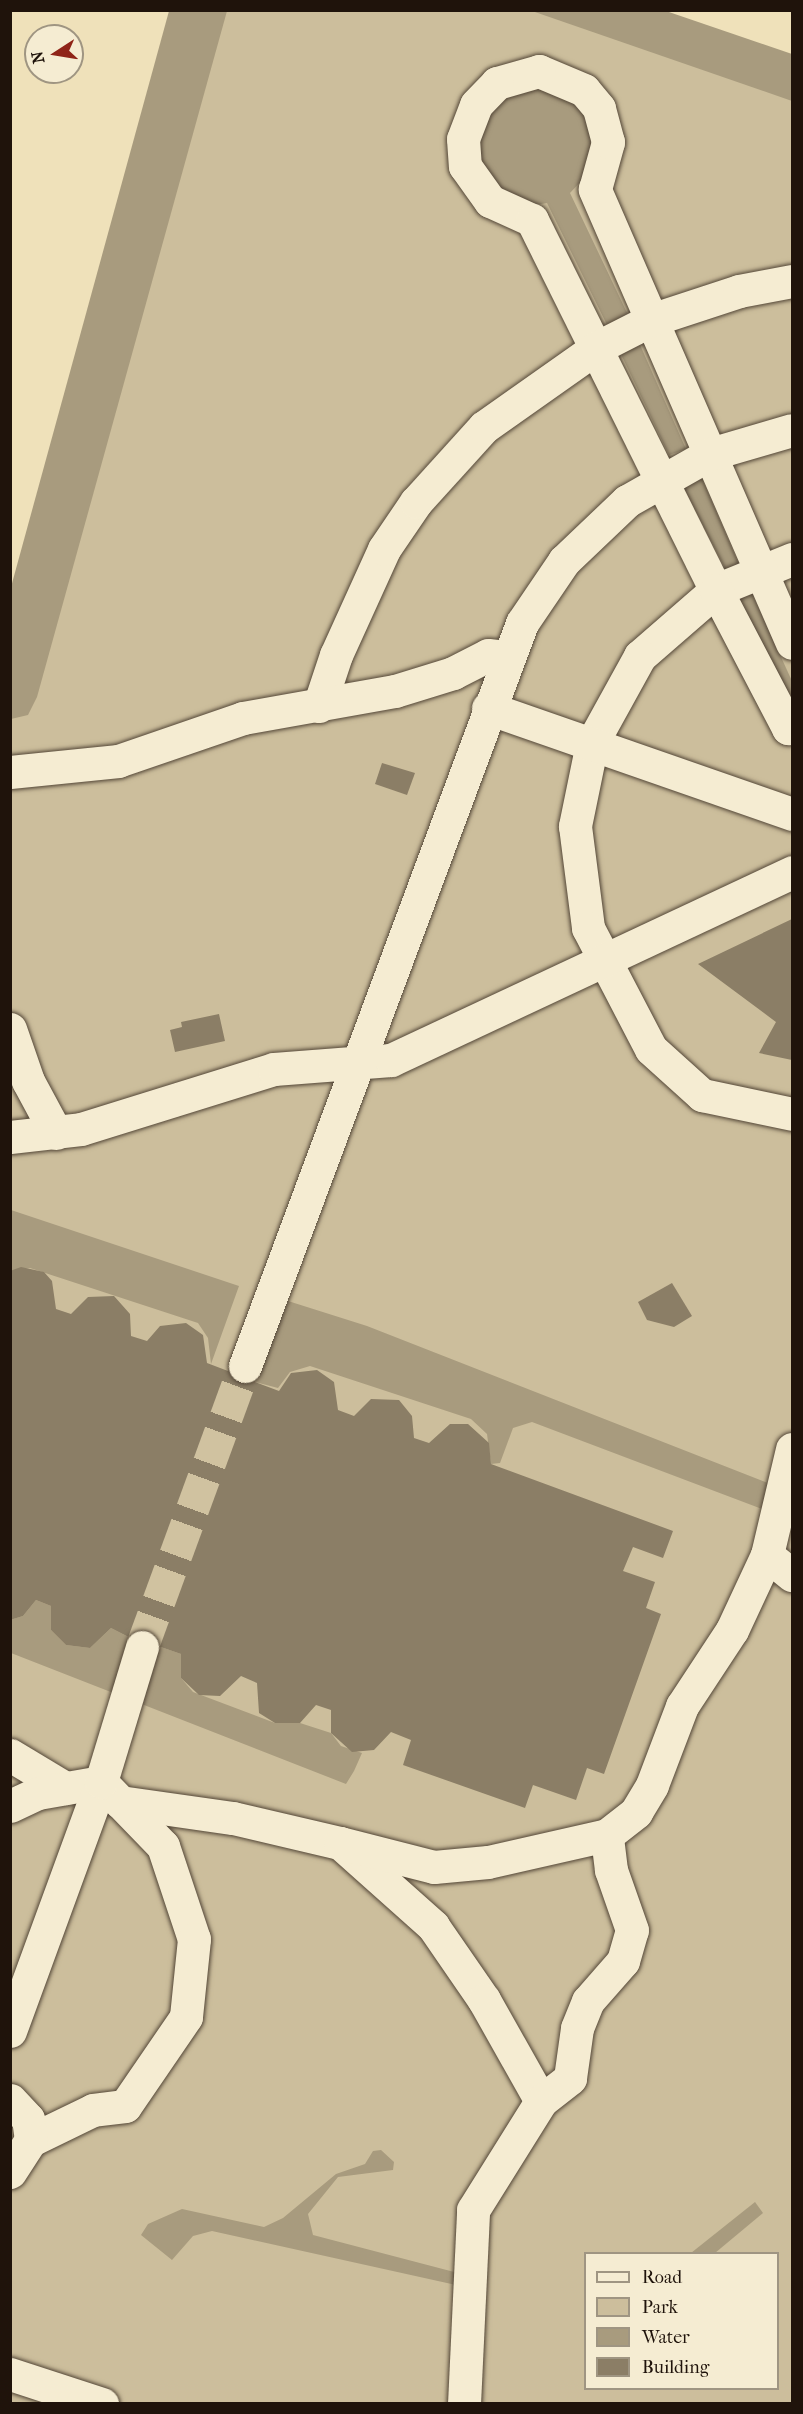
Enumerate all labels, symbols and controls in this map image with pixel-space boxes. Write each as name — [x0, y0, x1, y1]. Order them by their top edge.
north arrow — [24, 24, 84, 84]
text: N — [27, 50, 48, 65]
legend — [584, 2252, 779, 2390]
text: Road — [642, 2267, 682, 2288]
text: Park — [642, 2297, 678, 2318]
text: Water — [642, 2327, 690, 2348]
text: Building — [642, 2357, 709, 2378]

